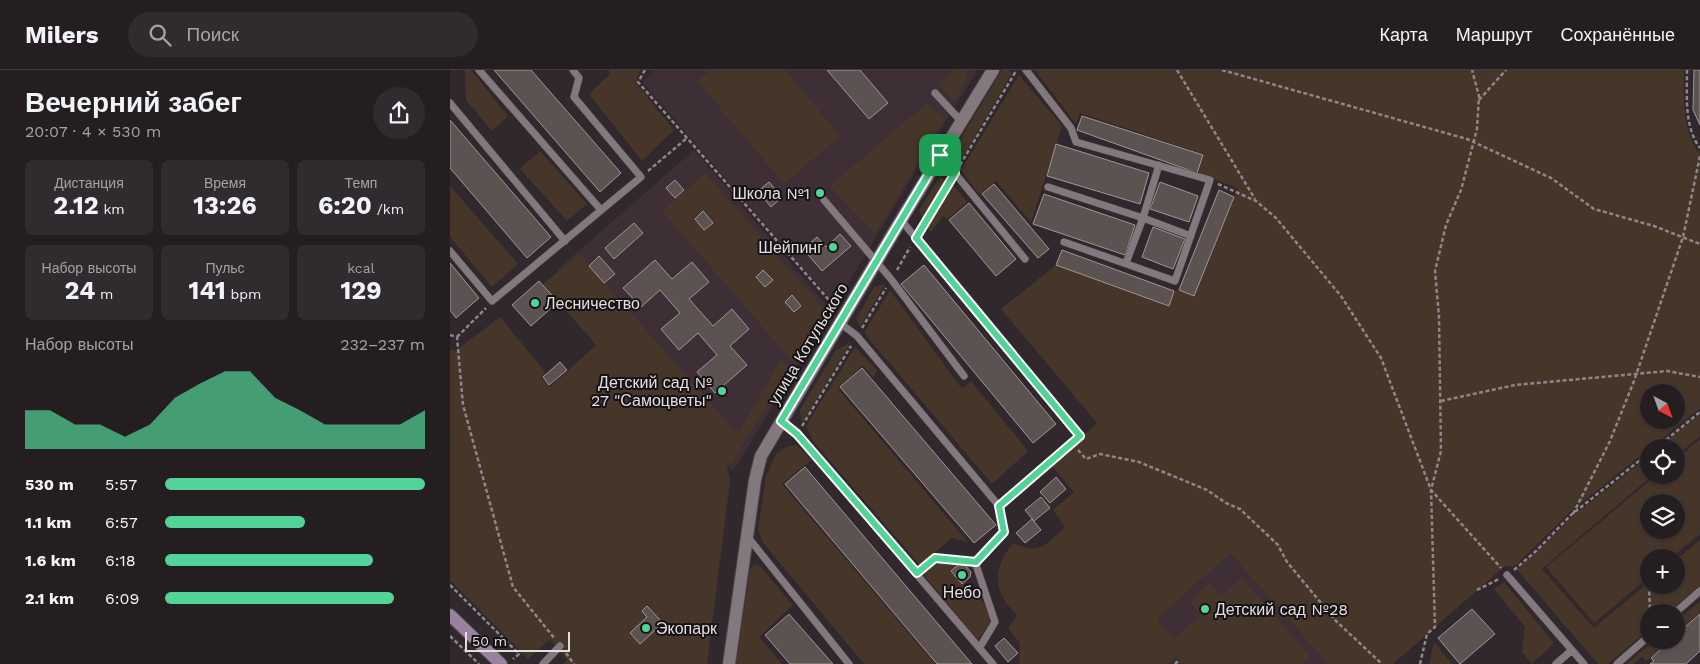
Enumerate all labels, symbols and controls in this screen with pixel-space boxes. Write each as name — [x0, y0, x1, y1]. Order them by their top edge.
search box — [128, 12, 478, 57]
text: Milers — [25, 21, 98, 49]
icon: search — [146, 21, 174, 49]
text: Поиск — [186, 23, 239, 46]
text: Карта — [1380, 24, 1428, 45]
text: Маршрут — [1456, 24, 1532, 45]
text: Сохранённые — [1560, 24, 1675, 45]
text: Вечерний забег — [25, 86, 242, 119]
button: share — [373, 87, 425, 139]
text: 20:07 · 4 × 530 m — [25, 122, 161, 141]
pin — [919, 134, 961, 176]
icon: arrive — [926, 141, 954, 169]
text: Дистанция — [54, 175, 124, 191]
text: Время — [204, 175, 246, 191]
text: Темп — [345, 175, 377, 191]
place label: Школа №1 — [732, 184, 810, 203]
marker: Школа №1 — [814, 187, 826, 199]
text: 2.12 — [53, 191, 99, 220]
text: 13:26 — [193, 191, 257, 220]
text: 6:20 — [318, 191, 372, 220]
text: km — [99, 201, 125, 217]
text: /km — [372, 201, 404, 217]
place label: Шейпинг — [758, 238, 823, 257]
marker: Шейпинг — [827, 241, 839, 253]
text: Набор высоты — [42, 260, 136, 276]
text: Пульс — [205, 260, 245, 276]
text: kcal — [347, 260, 375, 276]
text: 24 — [65, 276, 95, 305]
text: 141 — [189, 276, 226, 305]
text: 129 — [340, 276, 382, 305]
street label: улица Котульского — [764, 280, 852, 408]
text: m — [95, 286, 113, 302]
text: bpm — [226, 286, 261, 302]
place label: Лесничество — [545, 294, 640, 313]
marker: Лесничество — [529, 297, 541, 309]
text: Набор высоты — [25, 335, 133, 354]
text: 232–237 m — [340, 335, 425, 354]
place label: Детский сад № 27 "Самоцветы" — [591, 373, 712, 410]
north arrow — [1640, 384, 1685, 429]
map controls — [1640, 384, 1685, 649]
marker: Детский сад № 27 "Самоцветы" — [716, 385, 728, 397]
button: locate — [1640, 439, 1685, 484]
text: 530 m — [25, 475, 74, 494]
text: 5:57 — [105, 475, 137, 494]
button: layers — [1640, 494, 1685, 539]
text: 1.1 km — [25, 513, 71, 532]
text: 6:57 — [105, 513, 138, 532]
button: + — [1640, 549, 1685, 594]
text: 1.6 km — [25, 551, 76, 570]
text: 6:18 — [105, 551, 136, 570]
marker: Небо — [956, 569, 968, 581]
place label: Небо — [943, 583, 981, 602]
text: 2.1 km — [25, 589, 74, 608]
text: 6:09 — [105, 589, 139, 608]
place label: Детский сад №28 — [1215, 600, 1348, 619]
marker: Детский сад №28 — [1199, 603, 1211, 615]
button: − — [1640, 604, 1685, 649]
place label: Экопарк — [656, 619, 718, 638]
marker: Экопарк — [640, 622, 652, 634]
scale bar — [465, 629, 570, 652]
text: 50 m — [472, 633, 507, 649]

